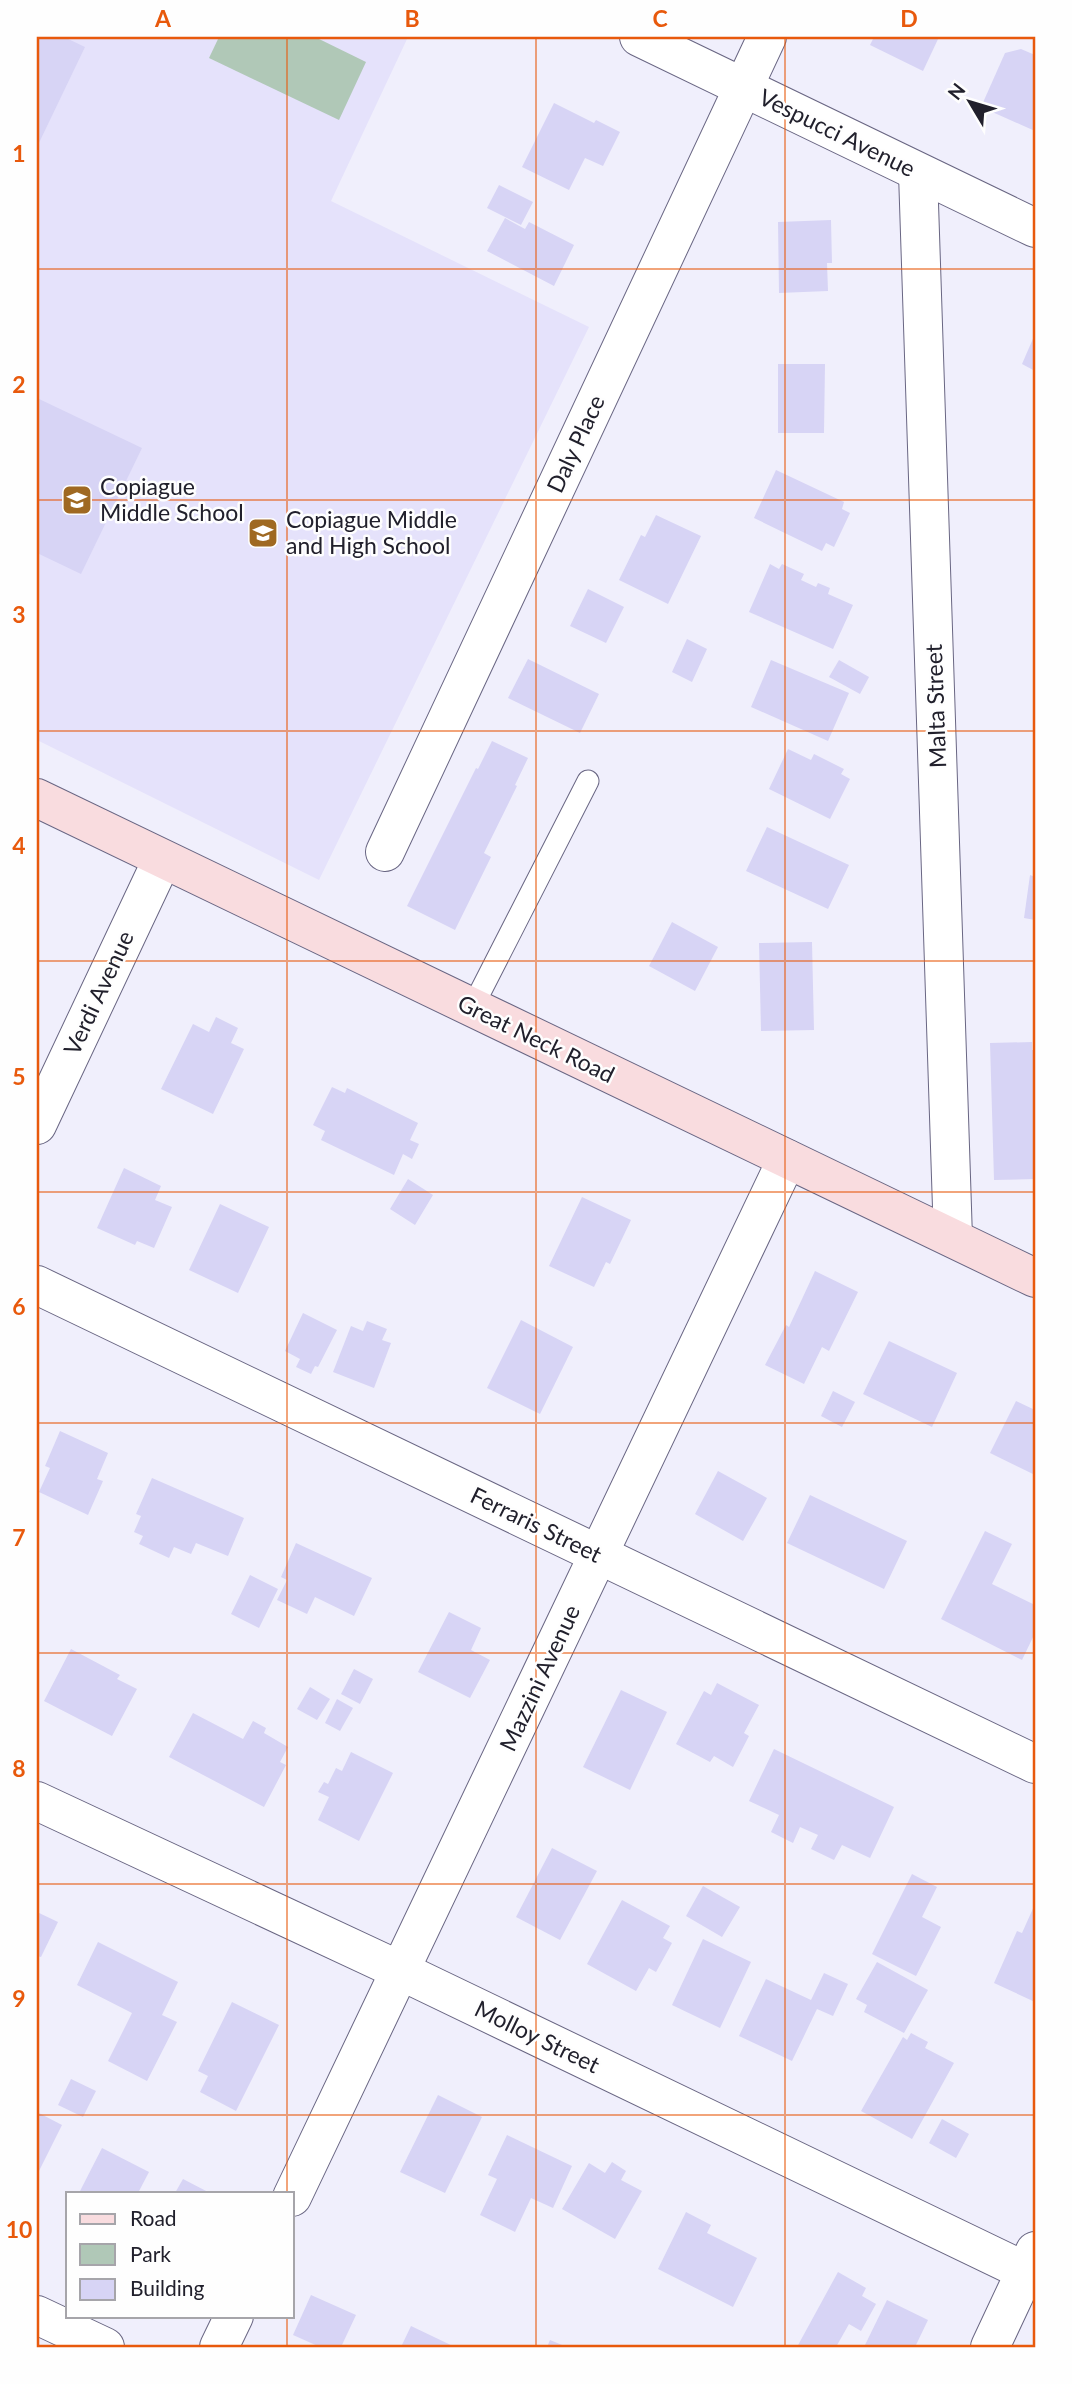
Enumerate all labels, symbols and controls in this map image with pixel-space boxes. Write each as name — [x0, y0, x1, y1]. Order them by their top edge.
text: A — [154, 4, 172, 32]
text: B — [404, 4, 420, 32]
text: C — [652, 4, 668, 32]
text: D — [900, 4, 918, 32]
north arrow — [936, 66, 1006, 136]
text: N — [943, 78, 970, 104]
street label: Vespucci Avenue — [755, 82, 920, 182]
text: 1 — [12, 139, 26, 167]
text: 2 — [12, 370, 26, 398]
street label: Daly Place — [540, 390, 610, 497]
place label: Copiague Middle School — [100, 472, 244, 526]
school or university icon: Copiague Middle School — [60, 483, 94, 517]
place label: Copiague Middle and High School — [286, 505, 457, 559]
school or university icon: Copiague Middle and High School — [246, 516, 280, 550]
text: 3 — [12, 600, 26, 628]
street label: Malta Street — [919, 643, 951, 768]
text: 4 — [12, 831, 26, 859]
street label: Verdi Avenue — [57, 926, 139, 1059]
street label: Great Neck Road — [453, 988, 619, 1088]
text: 5 — [12, 1062, 26, 1090]
text: 6 — [12, 1292, 26, 1320]
street label: Ferraris Street — [466, 1480, 607, 1568]
text: 7 — [12, 1523, 26, 1551]
street label: Mazzini Avenue — [493, 1600, 585, 1755]
text: 8 — [12, 1754, 26, 1782]
text: 9 — [12, 1984, 26, 2012]
street label: Molloy Street — [470, 1994, 605, 2079]
legend — [66, 2192, 294, 2318]
text: Road — [130, 2205, 177, 2230]
text: 10 — [6, 2215, 32, 2243]
text: Park — [130, 2241, 171, 2266]
text: Building — [130, 2275, 205, 2300]

